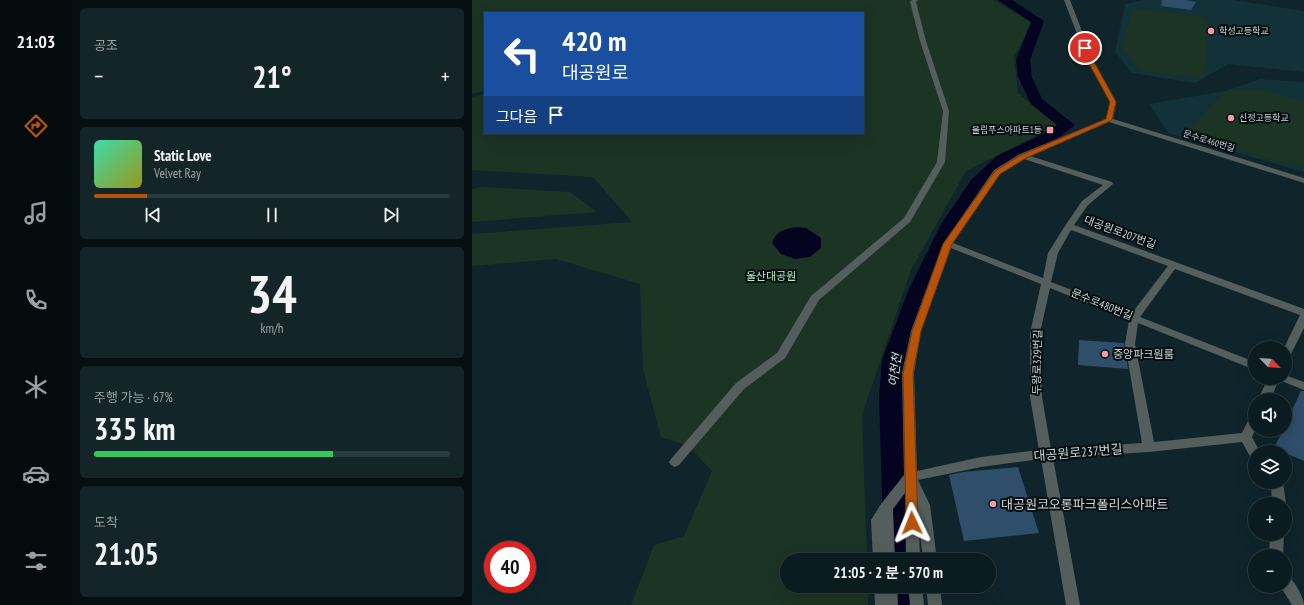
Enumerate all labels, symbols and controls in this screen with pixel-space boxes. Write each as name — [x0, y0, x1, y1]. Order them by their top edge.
text: 420 m — [562, 22, 626, 59]
place label: 학성고등학교 — [1219, 25, 1269, 36]
marker: 학성고등학교 — [1206, 26, 1216, 36]
icon: left — [496, 28, 548, 80]
text: 21:03 — [17, 30, 55, 53]
pin — [1068, 31, 1102, 65]
text: 공조 — [94, 37, 118, 54]
icon: arrive — [1074, 37, 1096, 59]
text: 21° — [252, 57, 292, 96]
text: 대공원로 — [562, 61, 628, 84]
text: − — [94, 62, 103, 90]
text: + — [441, 62, 450, 90]
icon: arrive — [545, 104, 567, 126]
text: 그다음 — [496, 107, 537, 126]
icon: directions — [22, 112, 50, 140]
place label: 신정고등학교 — [1239, 112, 1289, 123]
marker: 신정고등학교 — [1226, 113, 1236, 123]
place label: 올림푸스아파트1동 — [972, 124, 1042, 135]
marker: 올림푸스아파트1동 — [1045, 125, 1055, 135]
street label: 문수로460번길 — [1182, 127, 1236, 154]
text: Static Love — [154, 146, 212, 165]
text: Velvet Ray — [154, 165, 201, 182]
icon: music — [22, 199, 50, 227]
icon: previous — [142, 204, 164, 226]
icon: pause — [261, 204, 283, 226]
icon: next — [380, 204, 402, 226]
street label: 대공원로207번길 — [1082, 212, 1158, 252]
text: 34 — [247, 260, 297, 327]
park label: 울산대공원 — [746, 269, 796, 283]
street label: 문수로480번길 — [1069, 285, 1135, 323]
icon: phone — [22, 286, 50, 314]
text: km/h — [260, 320, 284, 337]
street label: 두왕로329번길 — [1029, 329, 1045, 395]
north arrow — [1248, 341, 1292, 385]
map controls — [1248, 341, 1292, 593]
place label: 중앙파크원룸 — [1113, 347, 1174, 361]
marker: 중앙파크원룸 — [1100, 349, 1110, 359]
water label: 여천천 — [885, 351, 905, 387]
icon: climate — [22, 373, 50, 401]
text: 주행 가능 · 67% — [94, 389, 173, 406]
button: sound — [1248, 393, 1292, 437]
text: 335 km — [94, 409, 175, 448]
street label: 대공원로237번길 — [1033, 440, 1123, 465]
button: layers — [1248, 445, 1292, 489]
icon: car — [22, 460, 50, 488]
place label: 대공원코오롱파크폴리스아파트 — [1001, 496, 1168, 513]
button: + — [1248, 497, 1292, 541]
marker: 대공원코오롱파크폴리스아파트 — [988, 499, 998, 509]
position arrow — [891, 502, 933, 544]
text: 도착 — [94, 514, 118, 531]
text: 21:05 — [94, 534, 159, 573]
speed limit sign: 40 — [484, 541, 536, 593]
icon: filters — [22, 547, 50, 575]
button: − — [1248, 549, 1292, 593]
text: 21:05 · 2 분 · 570 m — [833, 563, 943, 582]

